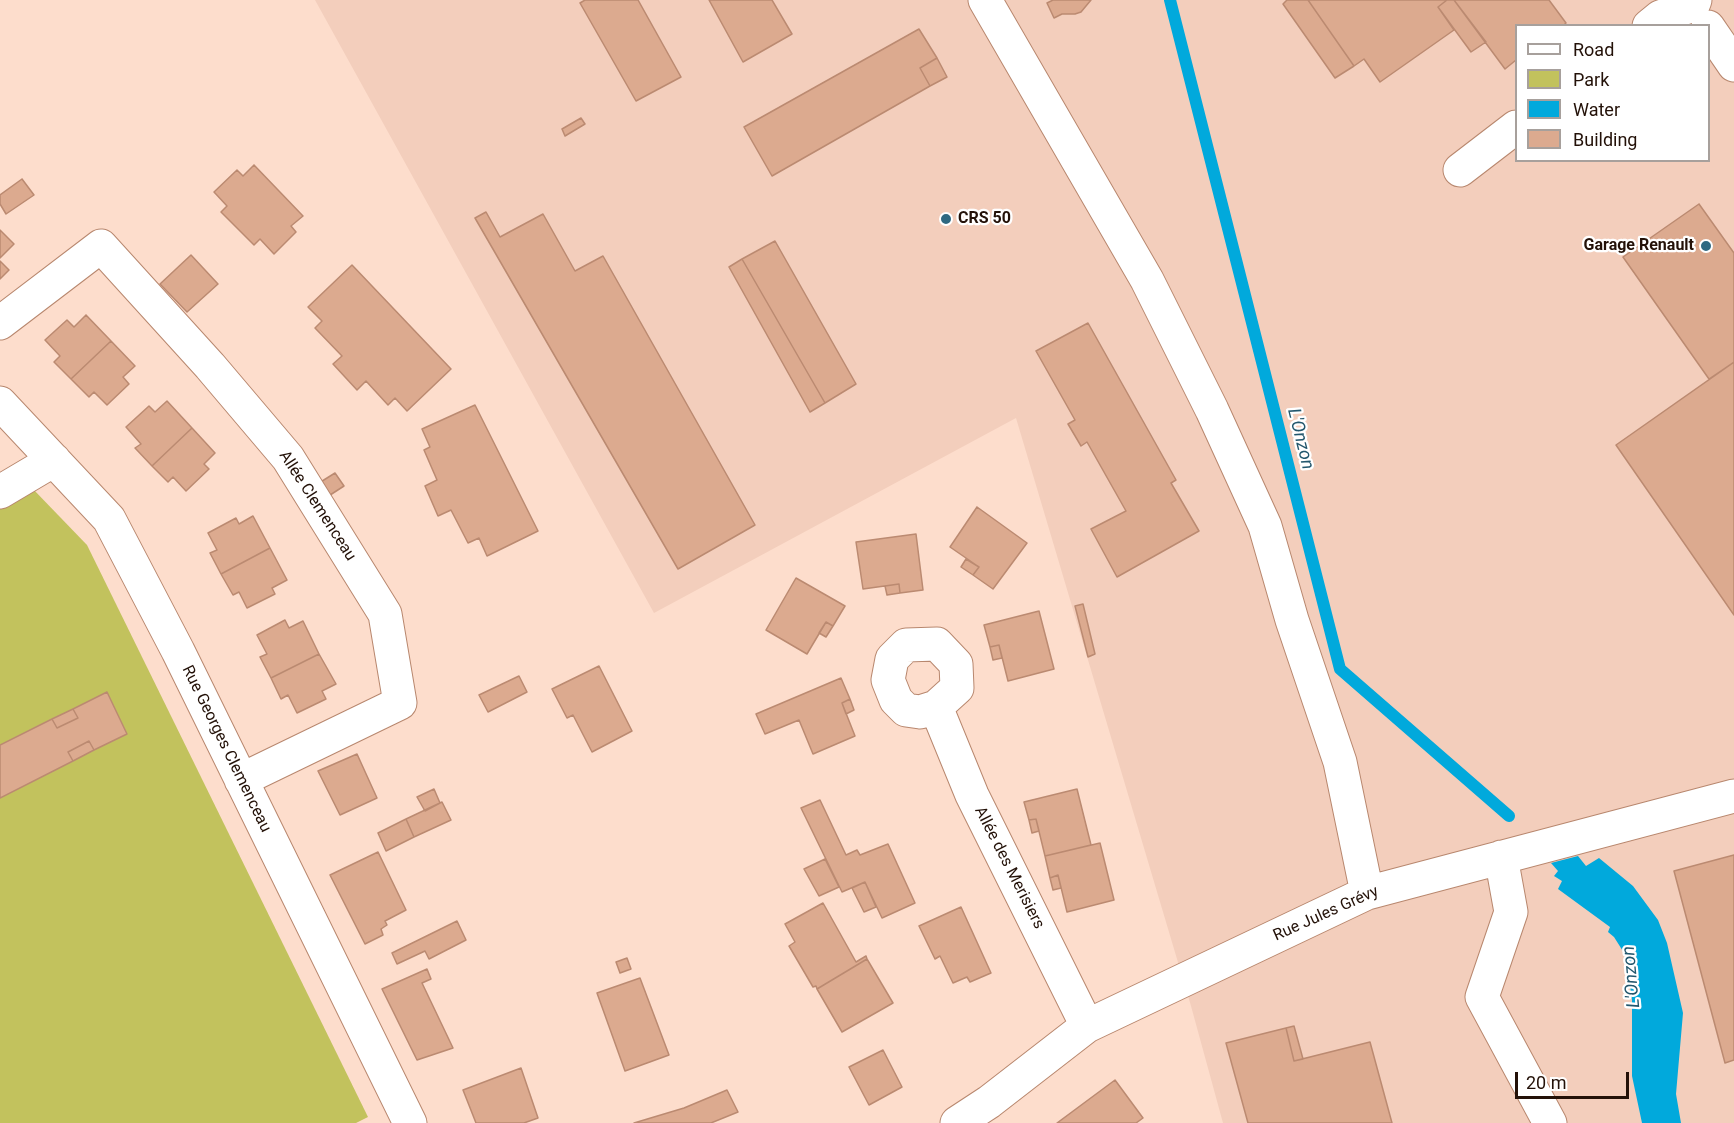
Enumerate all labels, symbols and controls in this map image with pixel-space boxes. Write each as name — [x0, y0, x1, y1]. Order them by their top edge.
legend — [1515, 24, 1710, 162]
text: Road — [1573, 39, 1614, 60]
text: Park — [1573, 69, 1609, 90]
text: Water — [1573, 99, 1620, 120]
text: Building — [1573, 129, 1637, 150]
place label: CRS 50 — [958, 209, 1011, 229]
marker: CRS 50 — [939, 212, 953, 226]
place label: Garage Renault — [1584, 236, 1694, 256]
marker: Garage Renault — [1699, 239, 1713, 253]
water label: L'Onzon — [1282, 406, 1318, 472]
street label: Allée Clemenceau — [274, 447, 360, 565]
street label: Rue Georges Clemenceau — [177, 662, 275, 836]
street label: Allée des Merisiers — [970, 804, 1048, 932]
street label: Rue Jules Grévy — [1270, 882, 1382, 946]
water label: L'Onzon — [1619, 945, 1645, 1009]
scale bar — [1518, 1060, 1632, 1098]
text: 20 m — [1526, 1072, 1566, 1093]

